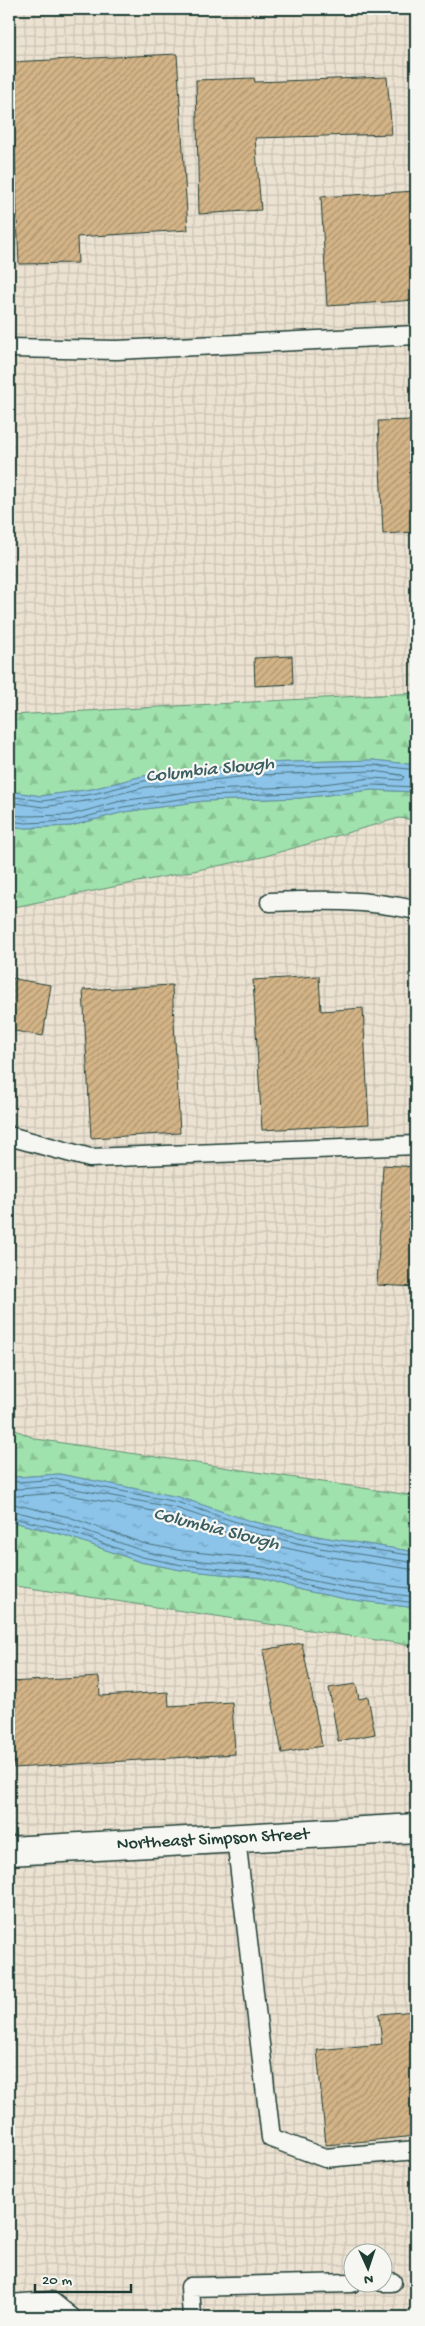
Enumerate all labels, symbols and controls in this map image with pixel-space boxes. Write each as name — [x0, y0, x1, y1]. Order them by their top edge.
water label: Columbia Slough — [145, 753, 276, 789]
water label: Columbia Slough — [151, 1503, 282, 1557]
street label: Northeast Simpson Street — [116, 1824, 311, 1856]
north arrow — [342, 2244, 392, 2294]
scale bar — [35, 2261, 131, 2293]
text: N — [364, 2270, 374, 2287]
text: 20 m — [42, 2272, 72, 2290]

